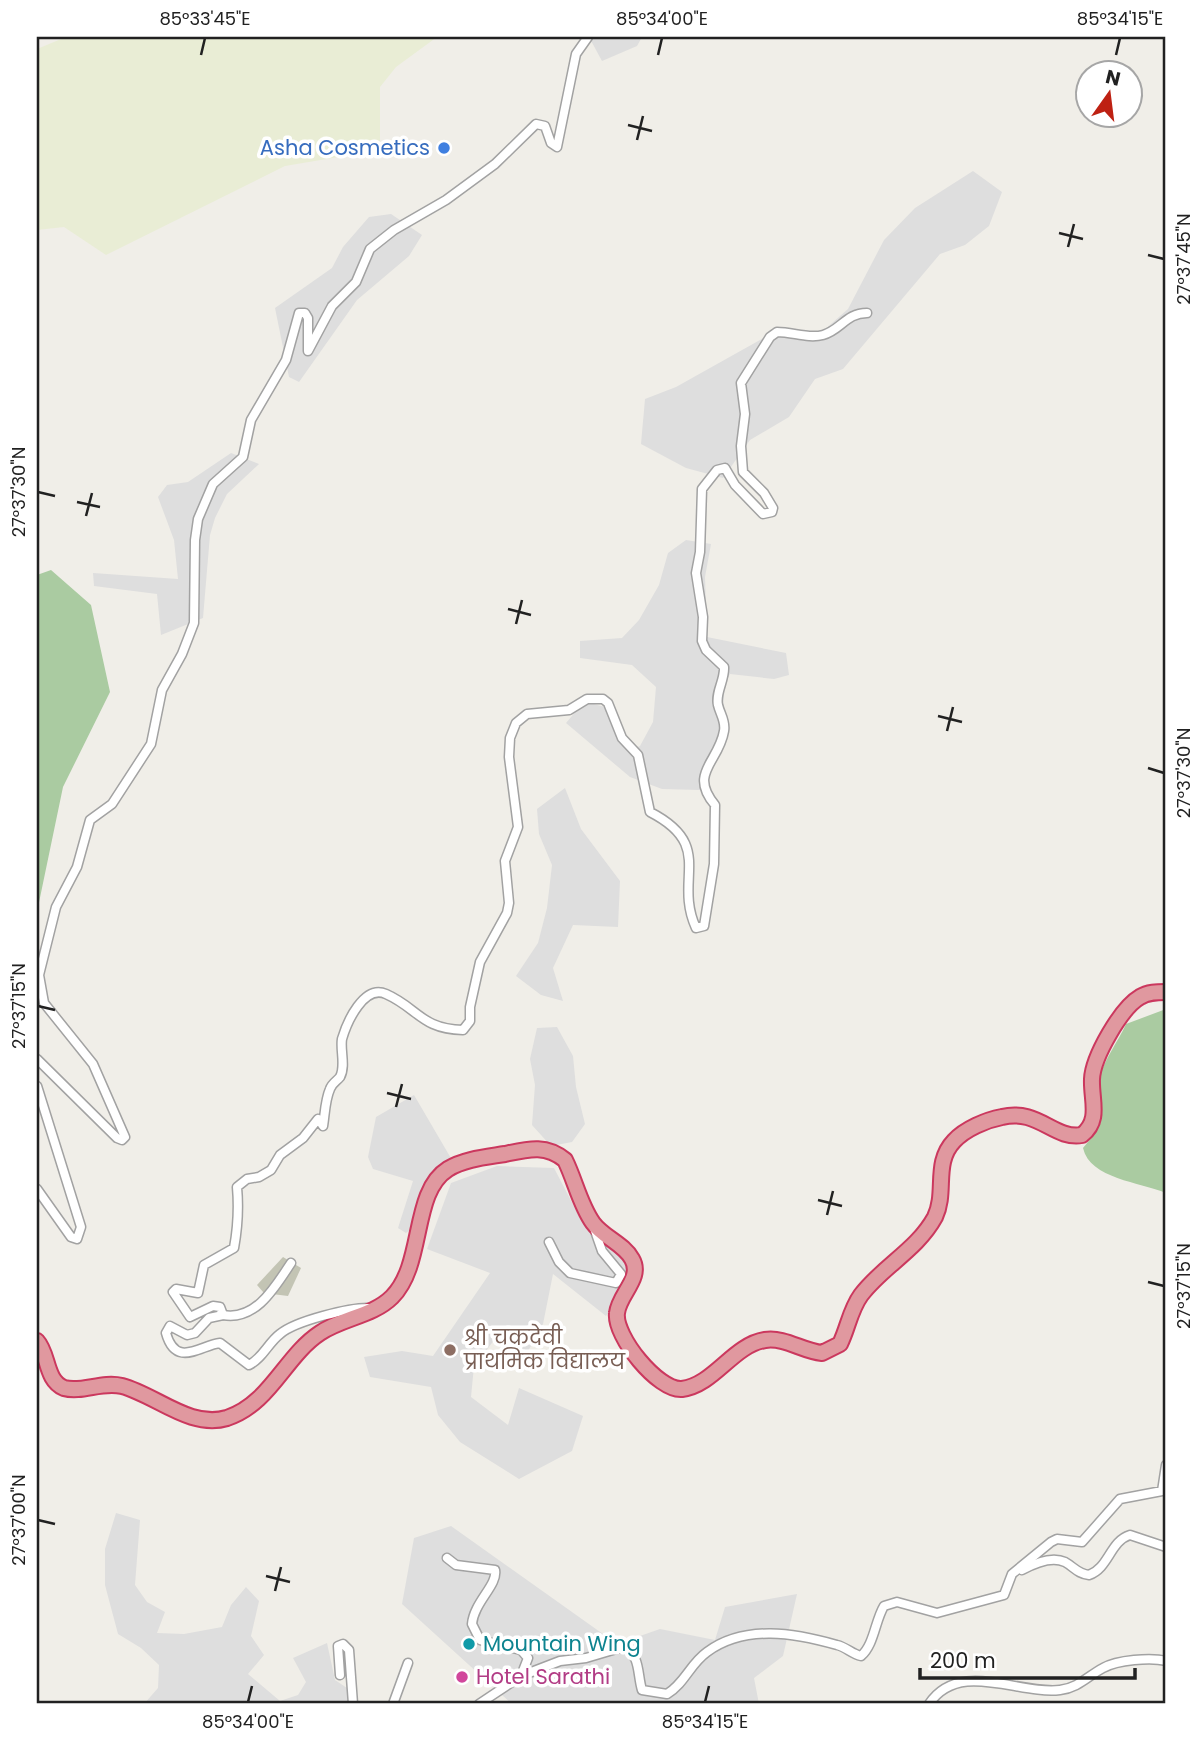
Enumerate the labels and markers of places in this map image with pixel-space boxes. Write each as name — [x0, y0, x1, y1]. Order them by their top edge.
place label: Asha Cosmetics — [260, 133, 430, 162]
marker: Asha Cosmetics — [436, 140, 452, 156]
place label: श्री चक्रदेवी प्राथमिक विद्यालय — [463, 1323, 626, 1376]
marker: श्री चक्रदेवी प्राथमिक विद्यालय — [442, 1342, 458, 1358]
place label: Mountain Wing — [483, 1629, 641, 1658]
marker: Mountain Wing — [461, 1636, 477, 1652]
place label: Hotel Sarathi — [476, 1662, 610, 1691]
marker: Hotel Sarathi — [454, 1669, 470, 1685]

